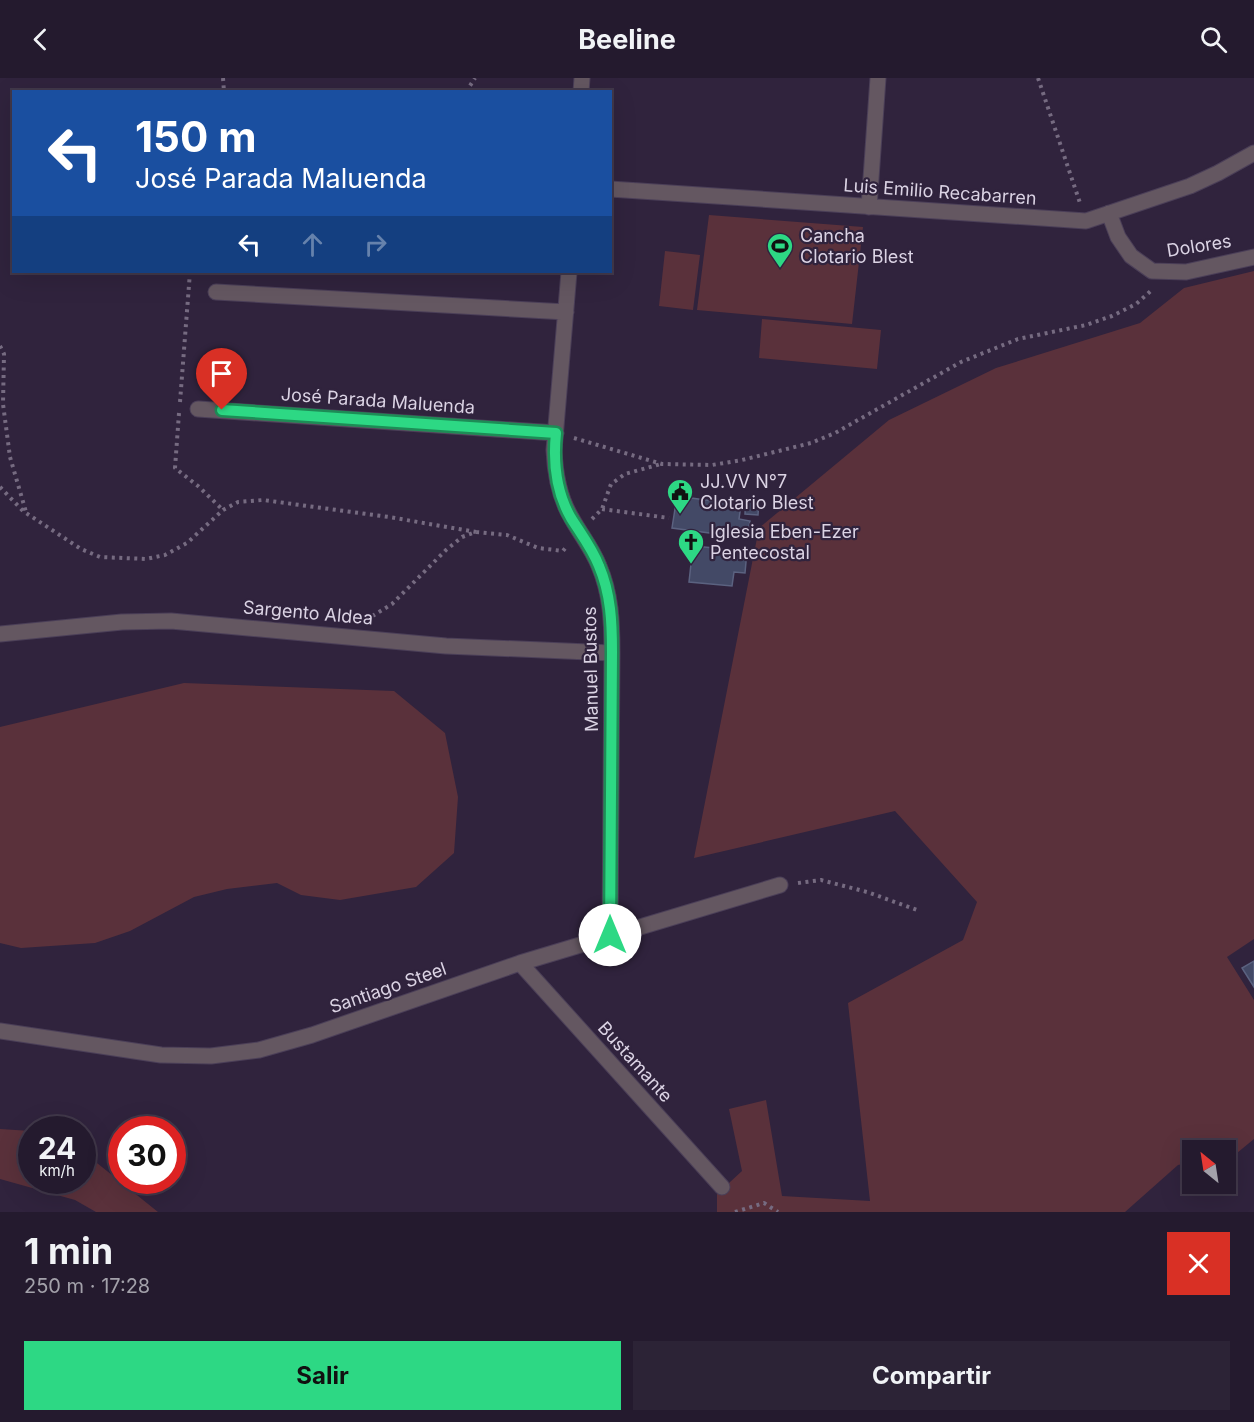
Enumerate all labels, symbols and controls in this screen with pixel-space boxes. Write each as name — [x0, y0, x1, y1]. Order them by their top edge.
icon: back — [24, 23, 57, 56]
text: Beeline — [578, 23, 676, 56]
icon: search — [1197, 23, 1230, 56]
text: 150 m — [135, 111, 257, 162]
icon: left — [36, 114, 114, 192]
text: José Parada Maluenda — [135, 162, 427, 195]
street label: Luis Emilio Recabarren — [843, 174, 1037, 209]
place label: Cancha Clotario Blest — [800, 225, 914, 267]
icon: left — [233, 228, 266, 261]
icon: ahead — [296, 228, 329, 261]
icon: right — [359, 228, 392, 261]
street label: Dolores — [1165, 230, 1233, 261]
sports icon: Cancha Clotario Blest — [765, 231, 795, 269]
pin — [196, 348, 247, 410]
icon: arrive — [205, 357, 238, 390]
street label: José Parada Maluenda — [280, 383, 476, 418]
place label: JJ.VV N°7 Clotario Blest — [700, 471, 814, 513]
public building icon: JJ.VV N°7 Clotario Blest — [665, 477, 695, 515]
place label: Iglesia Eben-Ezer Pentecostal — [710, 521, 859, 563]
church icon: Iglesia Eben-Ezer Pentecostal — [676, 527, 706, 565]
street label: Sargento Aldea — [242, 596, 374, 629]
street label: Manuel Bustos — [579, 606, 602, 732]
position arrow — [578, 903, 642, 967]
street label: Santiago Steel — [327, 958, 449, 1017]
street label: Bustamante — [594, 1017, 677, 1106]
speed limit sign: 30 — [108, 1116, 186, 1194]
text: 24 — [38, 1130, 76, 1166]
north arrow — [1182, 1140, 1236, 1194]
map controls — [1182, 1140, 1236, 1194]
text: km/h — [39, 1161, 75, 1180]
text: 1 min — [24, 1229, 113, 1273]
button: close — [1167, 1232, 1230, 1295]
text: 250 m · 17:28 — [24, 1274, 150, 1298]
button: Salir — [24, 1341, 621, 1410]
button: Compartir — [633, 1341, 1230, 1410]

